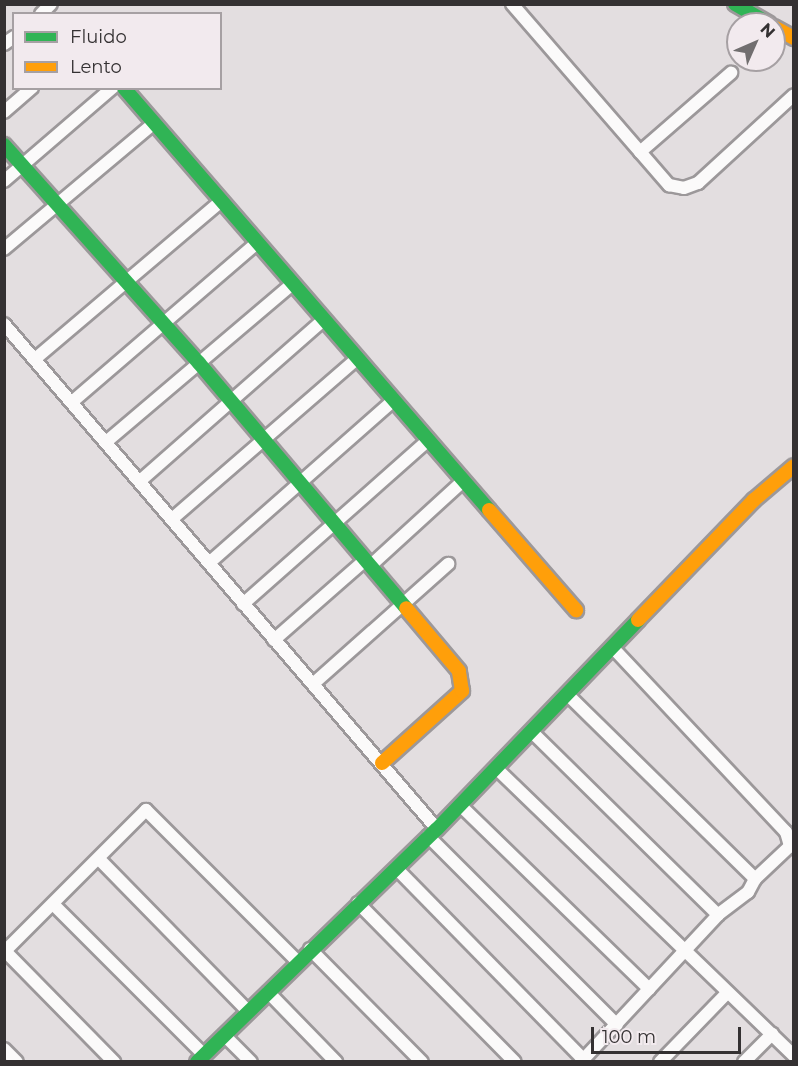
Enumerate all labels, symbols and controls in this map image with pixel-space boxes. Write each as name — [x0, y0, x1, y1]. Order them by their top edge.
legend — [12, 12, 222, 90]
north arrow — [726, 12, 786, 72]
text: N — [756, 19, 779, 42]
text: Fluido — [70, 26, 127, 48]
text: Lento — [70, 56, 122, 78]
scale bar — [594, 1015, 744, 1053]
text: 100 m — [602, 1026, 656, 1048]

